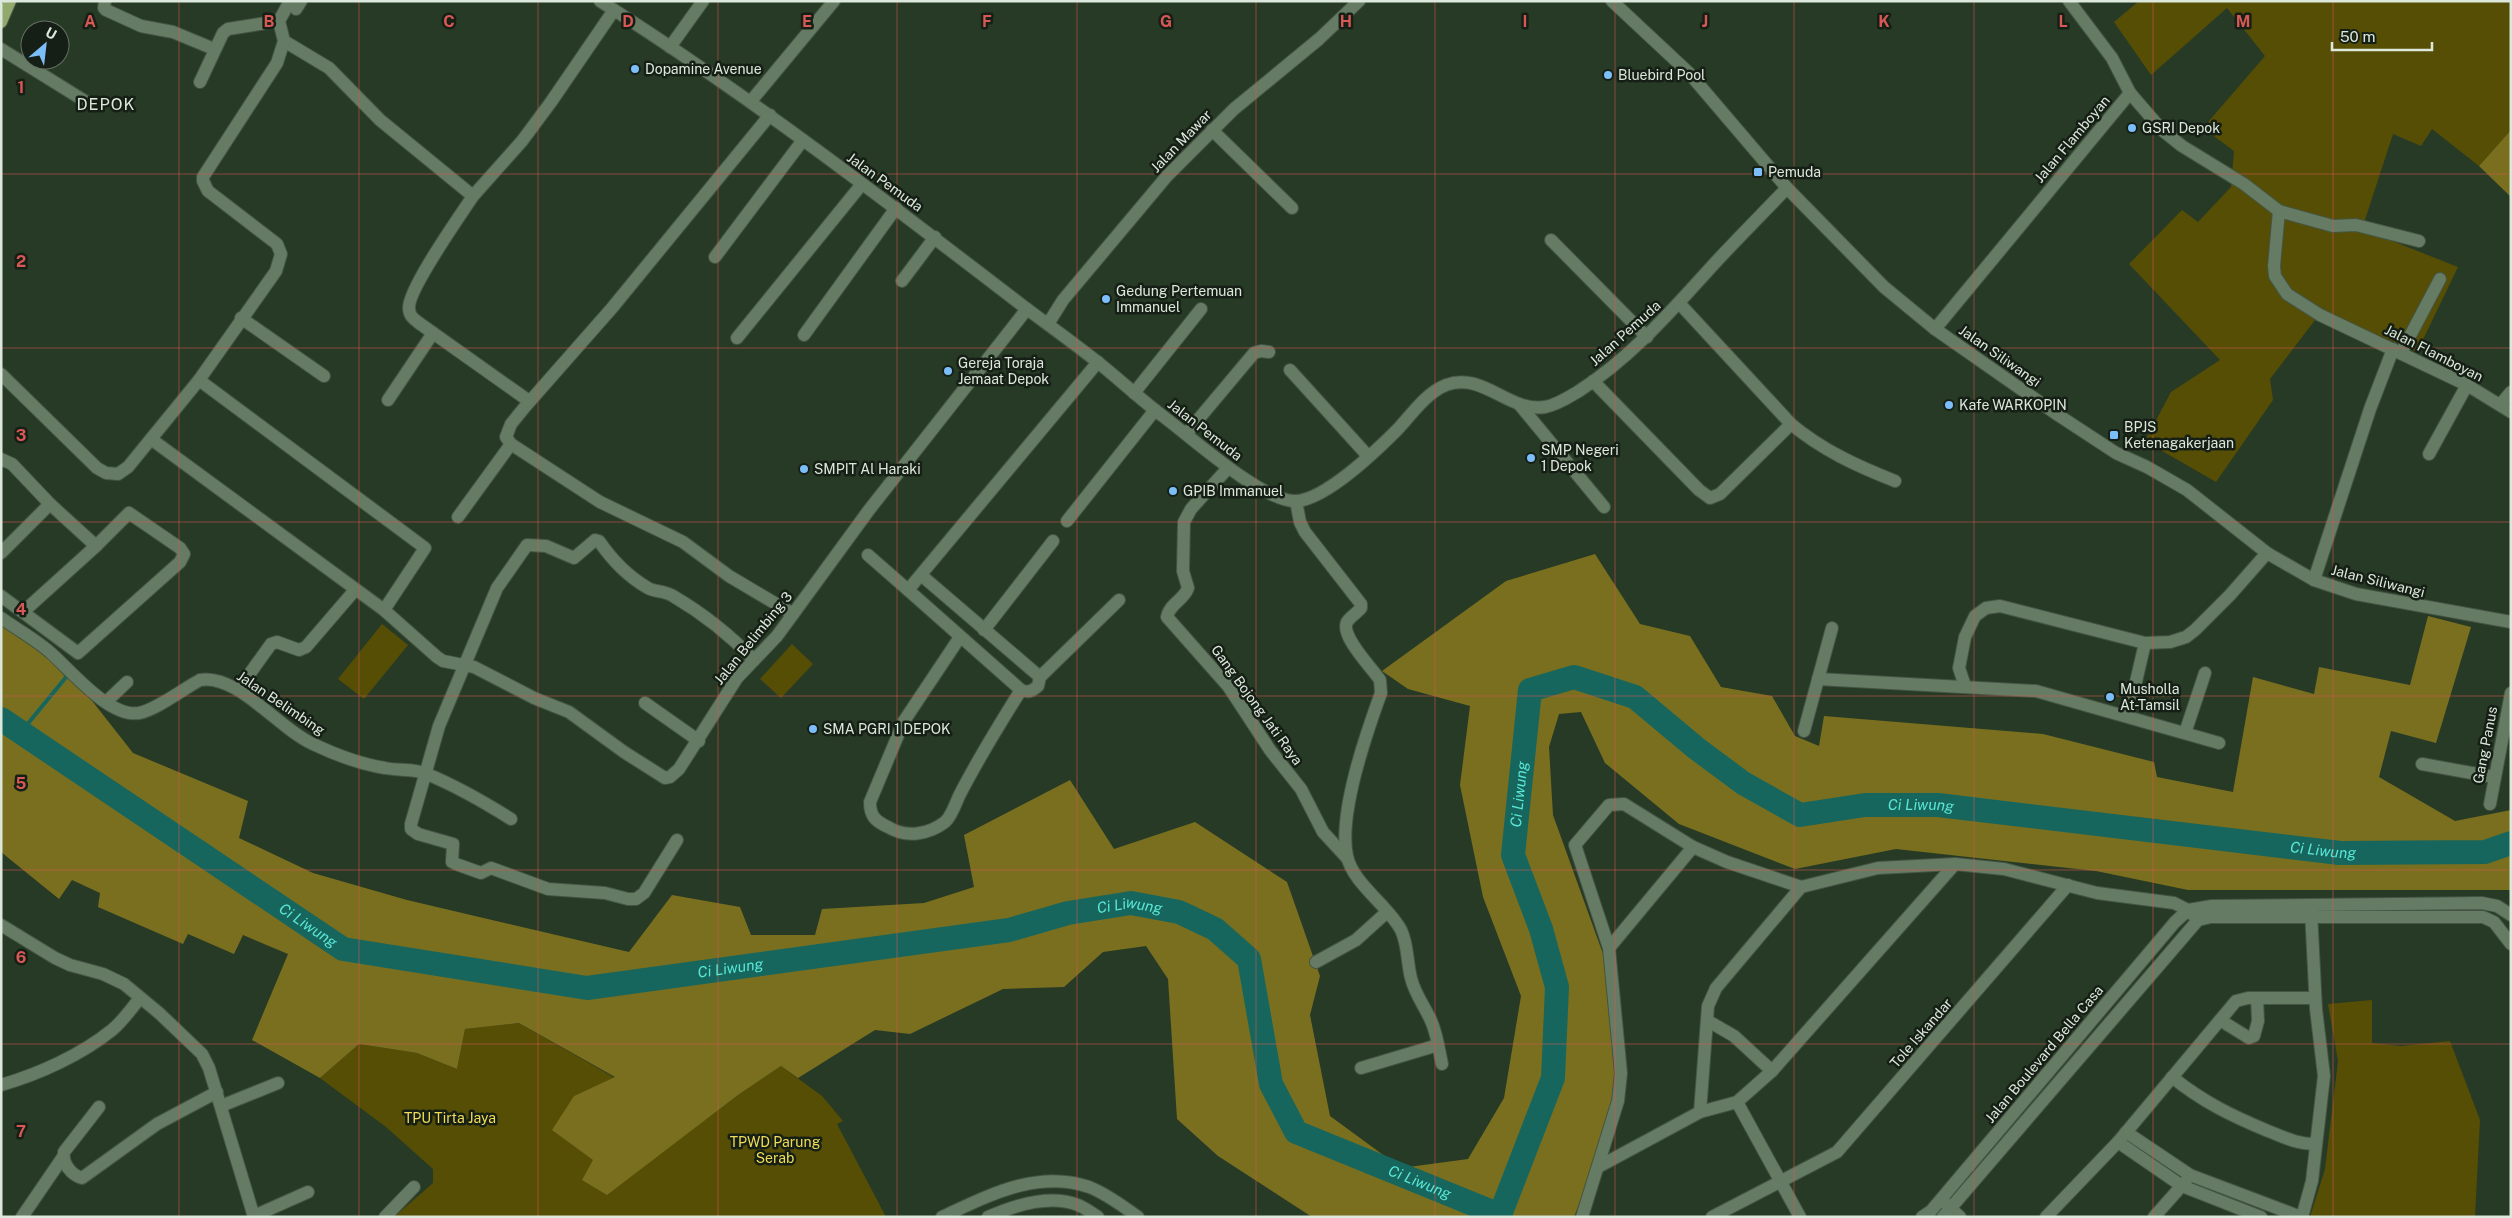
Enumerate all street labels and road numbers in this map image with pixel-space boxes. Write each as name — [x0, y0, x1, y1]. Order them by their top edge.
street label: Jalan Flamboyan — [2031, 92, 2113, 186]
street label: Jalan Mawar — [1147, 107, 1215, 175]
street label: Jalan Pemuda — [844, 149, 926, 215]
street label: Jalan Pemuda — [1586, 297, 1664, 369]
street label: Jalan Flamboyan — [2382, 321, 2486, 385]
street label: Jalan Siliwangi — [1956, 322, 2044, 390]
street label: Jalan Pemuda — [1165, 396, 1245, 464]
street label: Jalan Siliwangi — [2330, 562, 2426, 600]
street label: Jalan Belimbing 3 — [711, 588, 795, 688]
street label: Gang Bojong Jati Raya — [1208, 642, 1306, 768]
street label: Jalan Belimbing — [234, 668, 328, 738]
street label: Gang Panus — [2470, 705, 2500, 785]
street label: Jalan Boulevard Bella Casa — [1982, 982, 2106, 1126]
street label: Tole Iskandar — [1887, 995, 1955, 1071]

